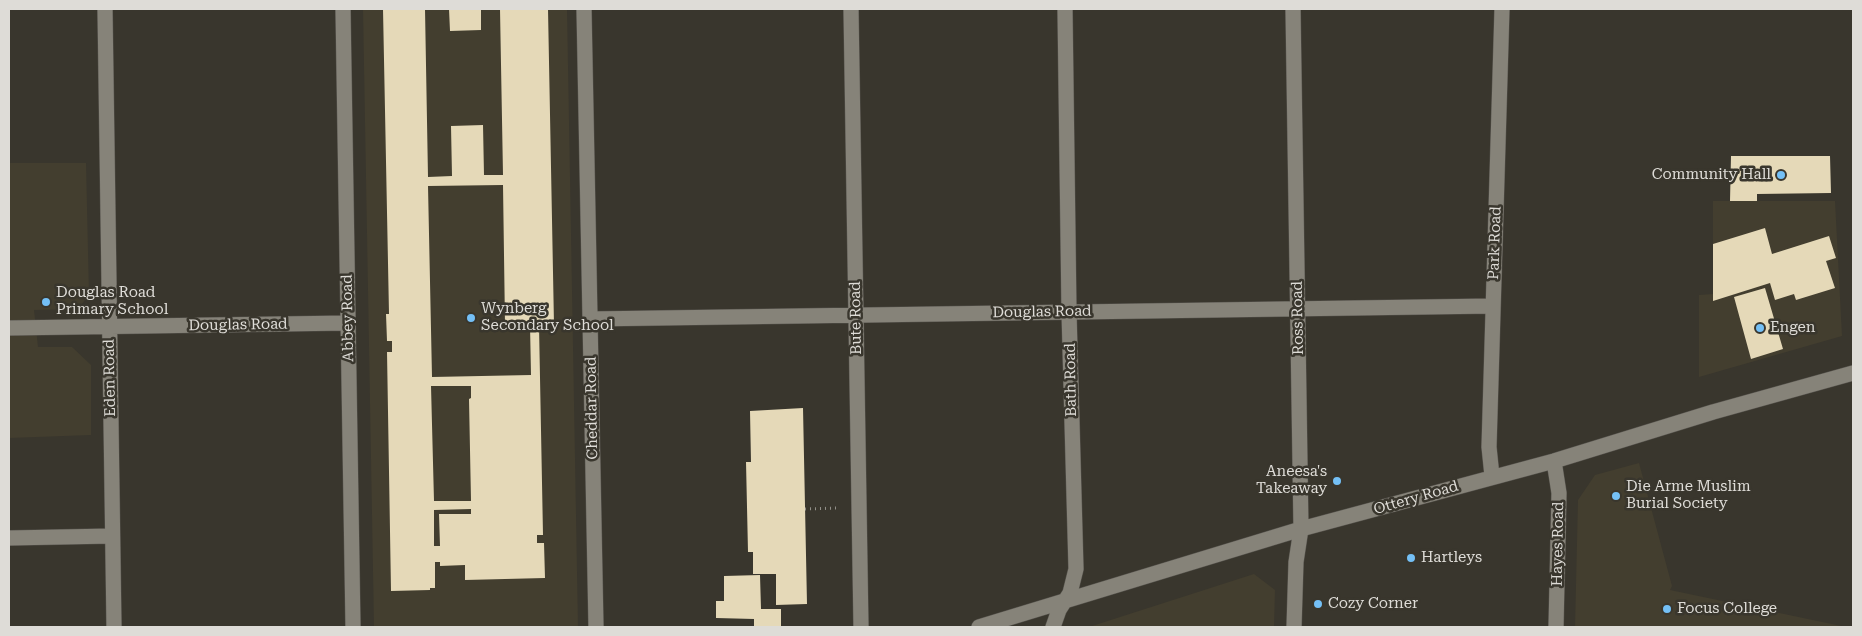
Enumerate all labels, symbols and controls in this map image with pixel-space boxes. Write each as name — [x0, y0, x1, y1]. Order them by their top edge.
place label: Community Hall — [1652, 166, 1771, 184]
marker: Community Hall — [1775, 169, 1787, 181]
street label: Park Road — [1485, 206, 1505, 280]
street label: Abbey Road — [338, 274, 358, 362]
street label: Bute Road — [846, 281, 866, 355]
street label: Ross Road — [1288, 281, 1308, 355]
place label: Douglas Road Primary School — [56, 284, 168, 319]
marker: Douglas Road Primary School — [40, 296, 52, 308]
place label: Wynberg Secondary School — [481, 300, 614, 335]
street label: Douglas Road — [992, 302, 1092, 322]
marker: Wynberg Secondary School — [465, 312, 477, 324]
street label: Douglas Road — [188, 315, 288, 335]
place label: Engen — [1770, 319, 1815, 337]
marker: Engen — [1754, 322, 1766, 334]
street label: Eden Road — [100, 339, 120, 417]
street label: Bath Road — [1061, 343, 1081, 417]
street label: Cheddar Road — [582, 356, 602, 460]
place label: Aneesa's Takeaway — [1256, 463, 1327, 498]
marker: Aneesa's Takeaway — [1331, 475, 1343, 487]
street label: Ottery Road — [1372, 477, 1460, 519]
place label: Die Arme Muslim Burial Society — [1626, 478, 1751, 513]
marker: Die Arme Muslim Burial Society — [1610, 490, 1622, 502]
street label: Hayes Road — [1548, 502, 1568, 586]
place label: Hartleys — [1421, 549, 1482, 567]
marker: Hartleys — [1405, 552, 1417, 564]
place label: Cozy Corner — [1328, 595, 1418, 613]
marker: Cozy Corner — [1312, 598, 1324, 610]
place label: Focus College — [1677, 600, 1777, 618]
marker: Focus College — [1661, 603, 1673, 615]

